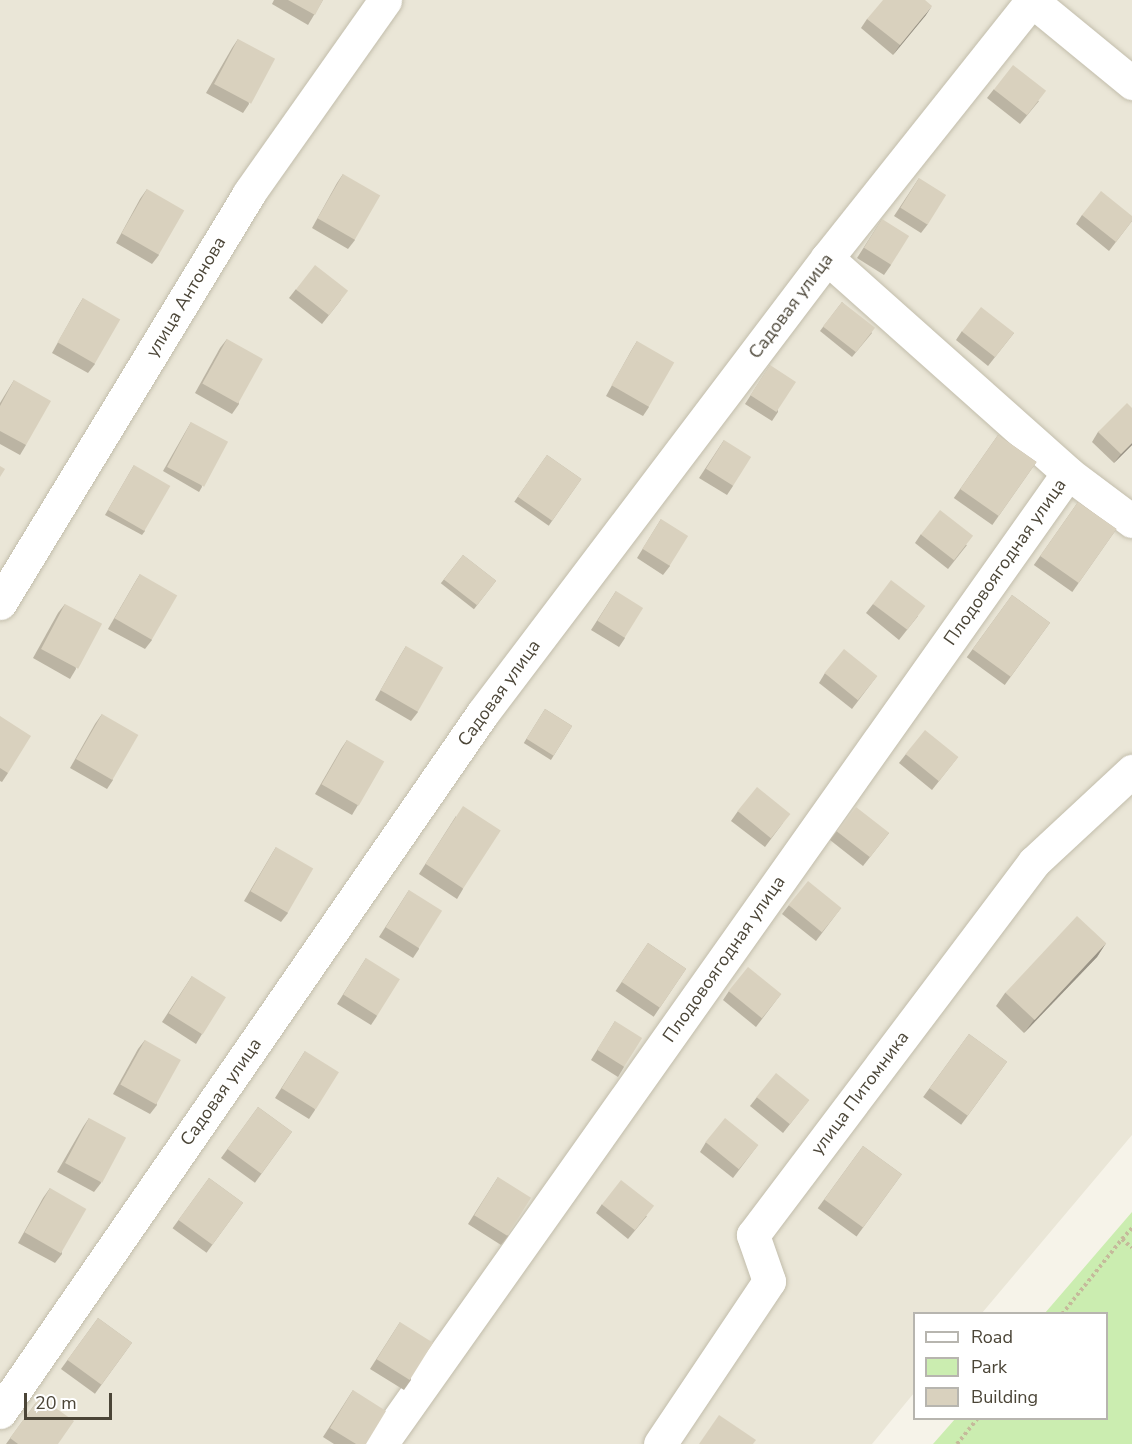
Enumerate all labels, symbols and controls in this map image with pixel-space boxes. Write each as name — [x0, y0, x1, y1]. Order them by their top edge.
street label: улица Антонова — [141, 233, 231, 361]
street label: Садовая улица — [744, 249, 838, 363]
street label: Плодовоягодная улица — [939, 475, 1071, 649]
street label: Садовая улица — [453, 635, 545, 751]
street label: Плодовоягодная улица — [658, 872, 790, 1046]
street label: улица Питомника — [806, 1027, 914, 1159]
street label: Садовая улица — [176, 1034, 266, 1150]
legend — [913, 1312, 1108, 1420]
text: Road — [971, 1325, 1013, 1349]
text: Park — [971, 1355, 1007, 1379]
scale bar — [27, 1381, 116, 1419]
text: Building — [971, 1385, 1038, 1409]
text: 20 m — [35, 1391, 77, 1415]

